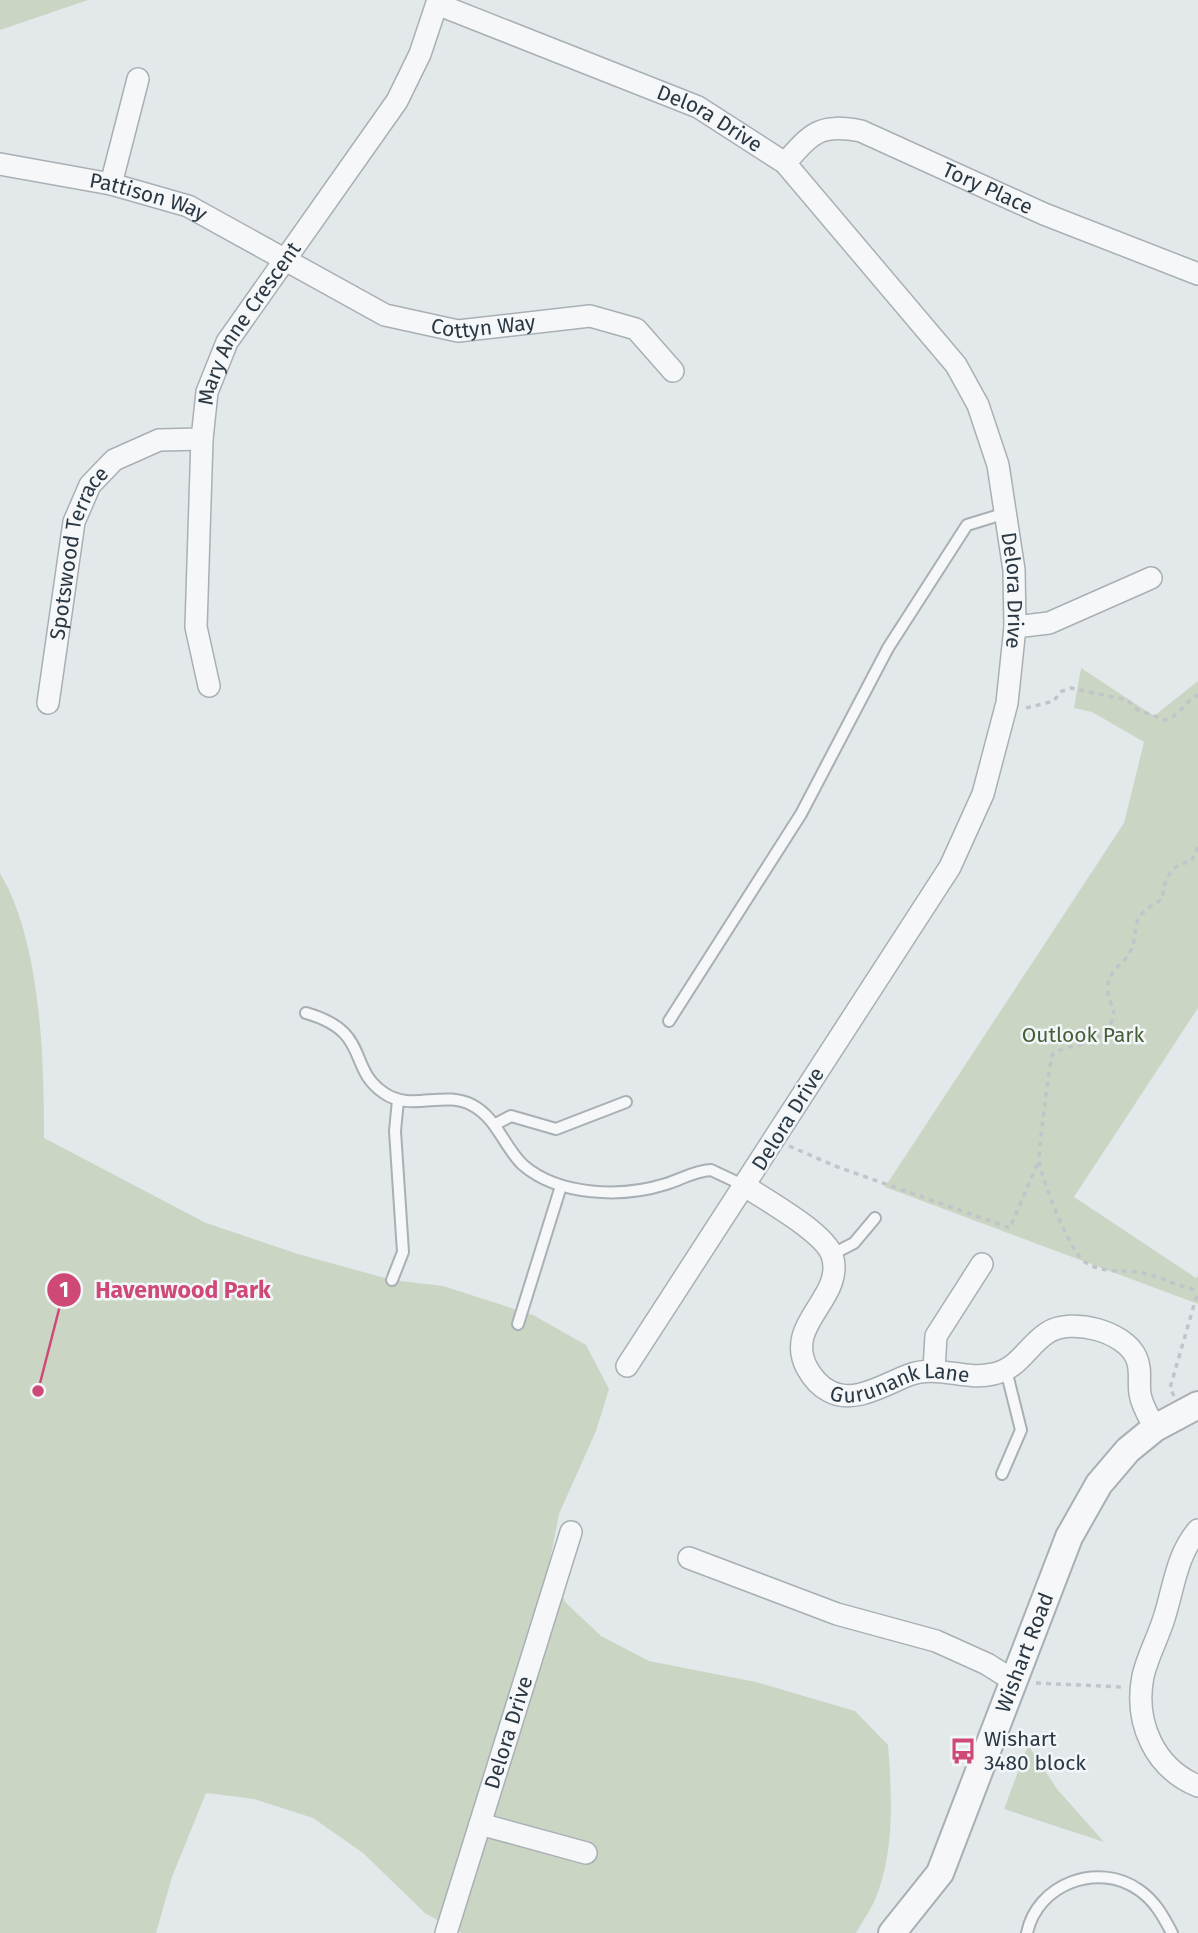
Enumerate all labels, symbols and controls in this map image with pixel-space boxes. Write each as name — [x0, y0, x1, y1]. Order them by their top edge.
street label: Delora Drive — [653, 79, 767, 158]
street label: Tory Place — [938, 157, 1037, 220]
street label: Pattison Way — [87, 167, 212, 227]
street label: Mary Anne Crescent — [193, 236, 307, 406]
street label: Cottyn Way — [429, 309, 537, 344]
street label: Spotswood Terrace — [44, 461, 114, 642]
street label: Delora Drive — [995, 530, 1028, 650]
park label: Outlook Park — [1022, 1022, 1144, 1048]
street label: Delora Drive — [746, 1063, 830, 1175]
callout: Havenwood Park — [46, 1268, 285, 1312]
text: Havenwood Park — [95, 1276, 271, 1304]
text: 1 — [59, 1277, 69, 1303]
street label: Gurunank Lane — [827, 1358, 971, 1409]
street label: Wishart Road — [990, 1589, 1059, 1716]
street label: Delora Drive — [479, 1673, 538, 1792]
place label: Wishart 3480 block — [984, 1726, 1086, 1776]
bus stop icon: Wishart 3480 block — [948, 1736, 978, 1766]

